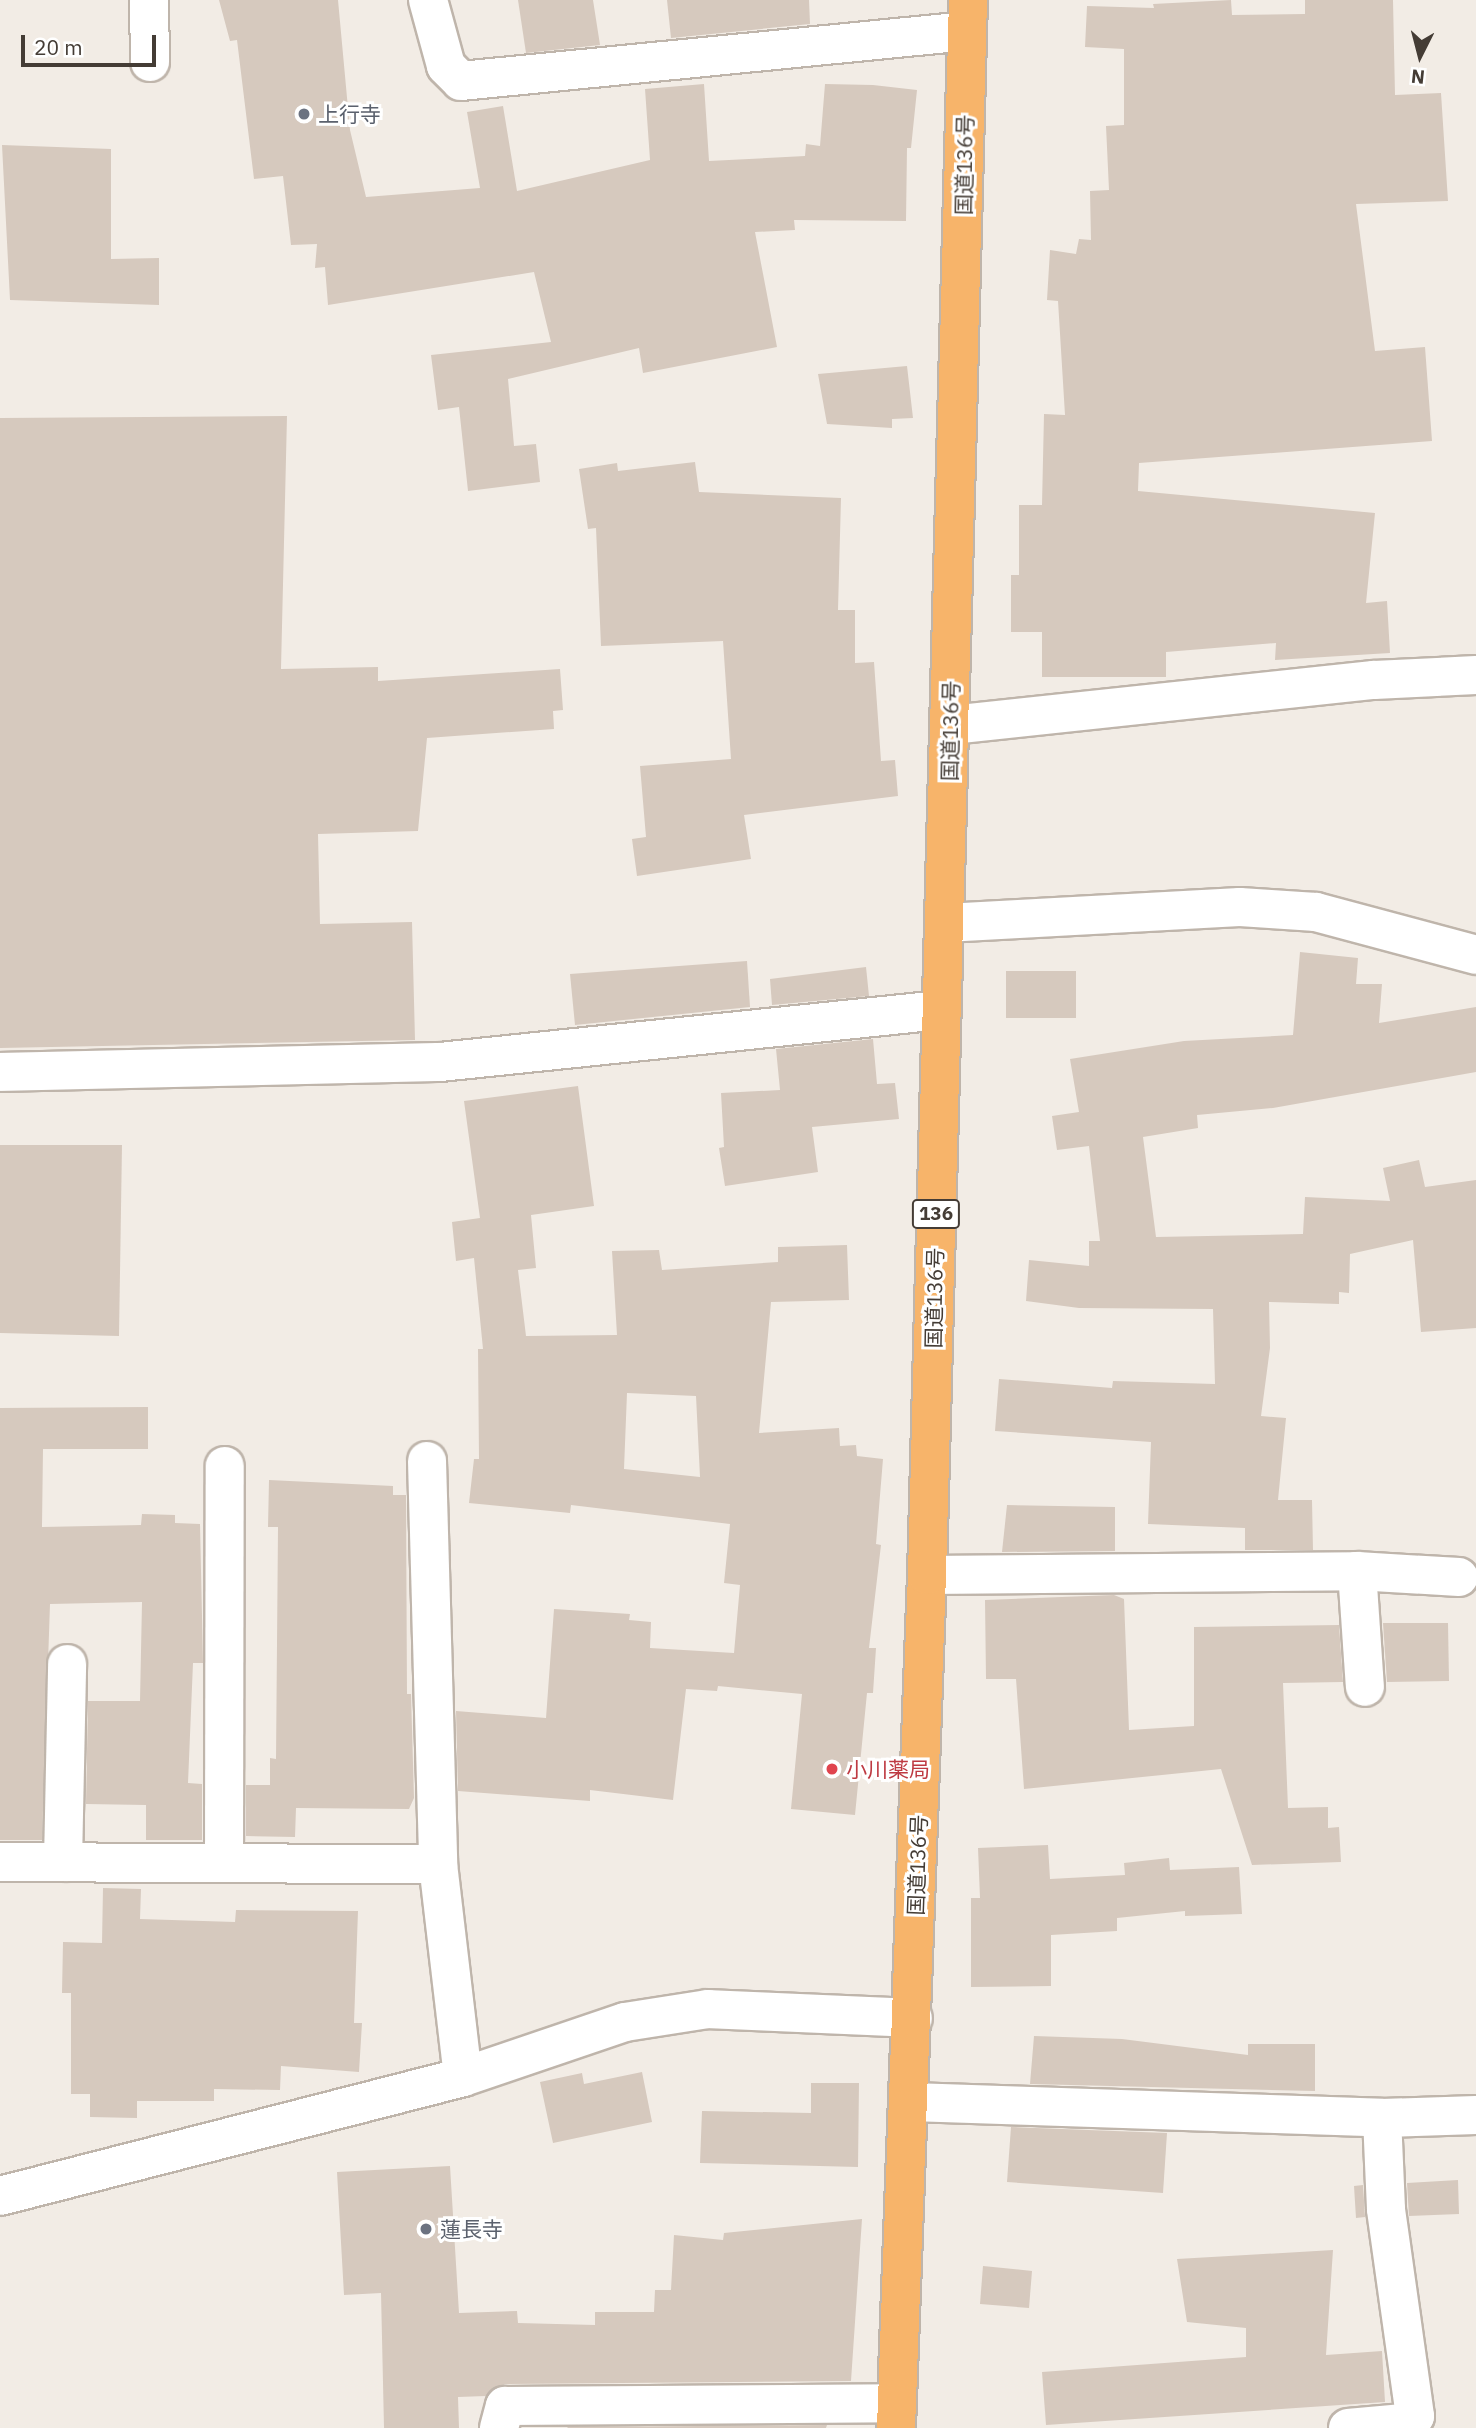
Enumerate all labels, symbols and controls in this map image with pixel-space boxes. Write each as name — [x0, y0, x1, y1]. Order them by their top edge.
scale bar — [24, 21, 159, 65]
north arrow — [1385, 21, 1455, 91]
text: 20 m — [34, 33, 83, 61]
text: N — [1410, 64, 1426, 90]
place label: 上行寺 — [318, 101, 381, 127]
marker: 上行寺 — [296, 106, 312, 122]
street label: 国道136号 — [951, 114, 977, 216]
street label: 国道136号 — [937, 680, 963, 782]
road number: 136 — [912, 1198, 960, 1230]
street label: 国道136号 — [921, 1247, 947, 1349]
place label: 小川薬局 — [846, 1756, 930, 1782]
marker: 小川薬局 — [824, 1761, 840, 1777]
street label: 国道136号 — [903, 1814, 931, 1916]
place label: 蓮長寺 — [440, 2216, 503, 2242]
marker: 蓮長寺 — [418, 2221, 434, 2237]

